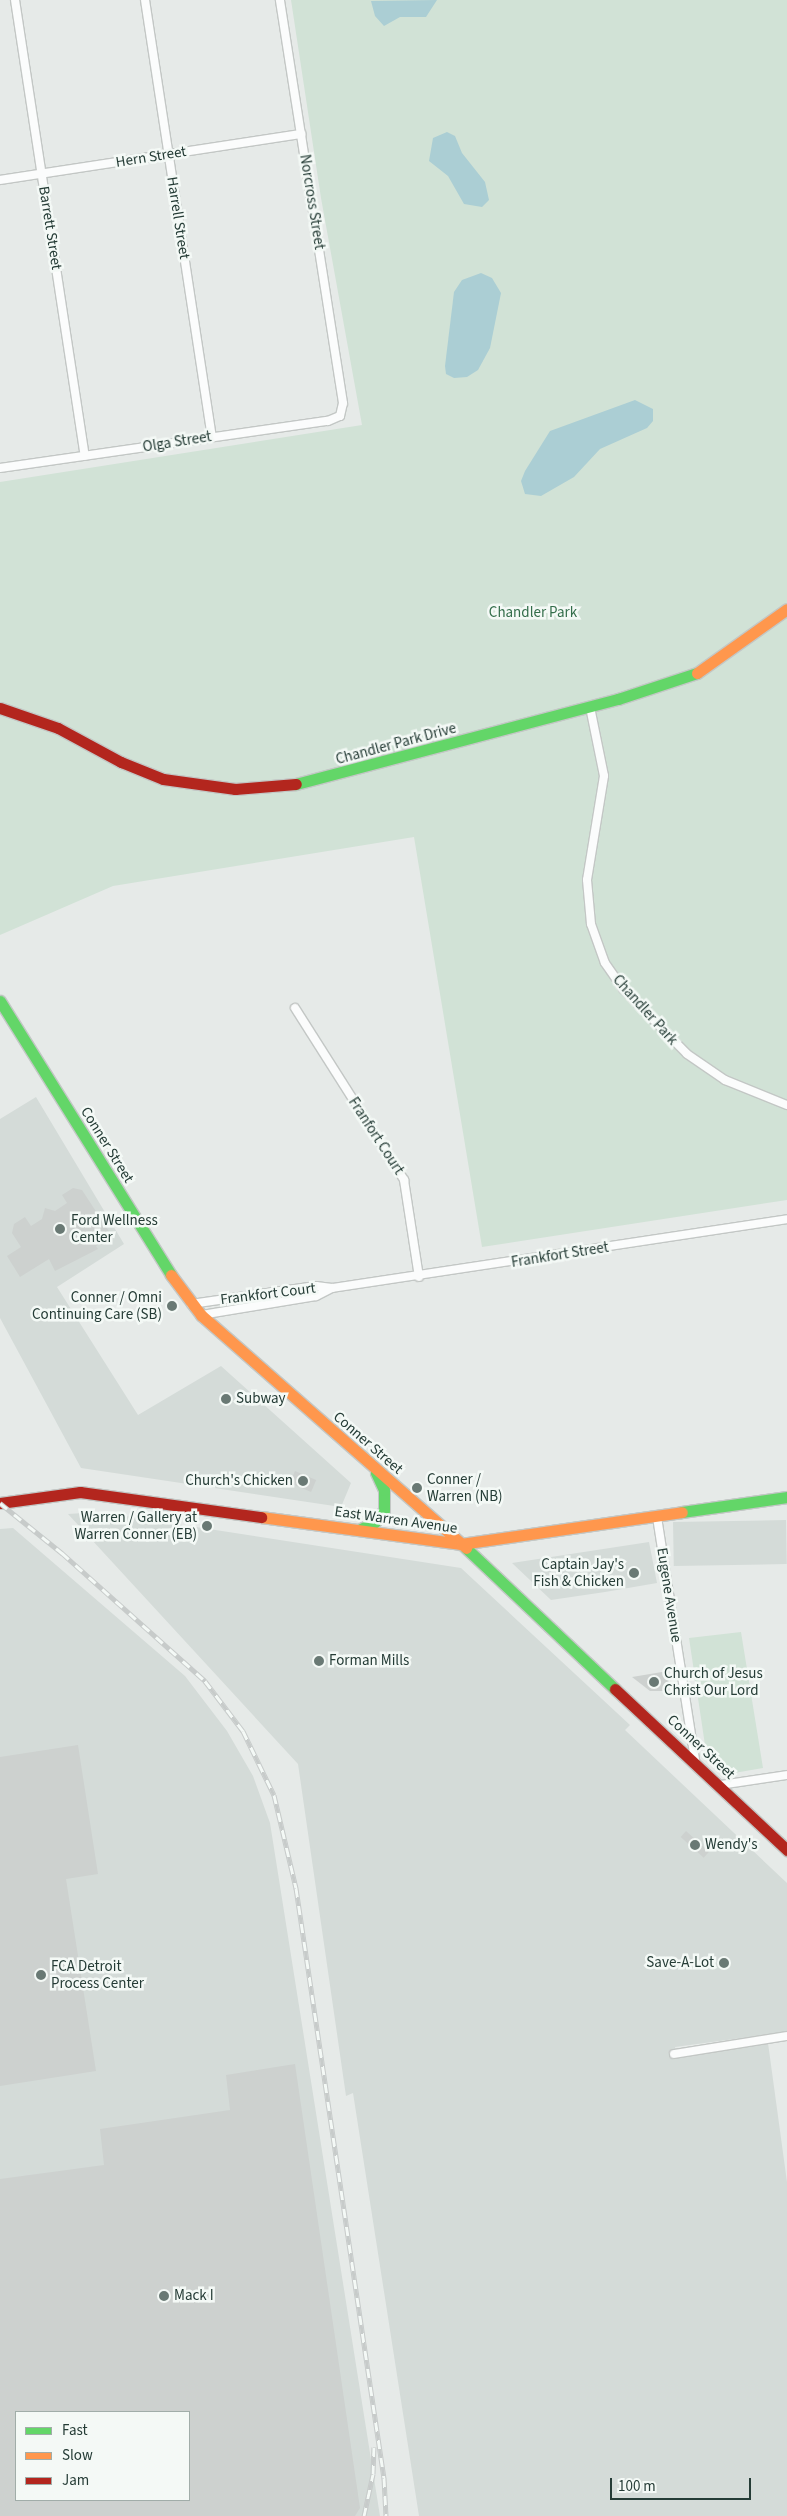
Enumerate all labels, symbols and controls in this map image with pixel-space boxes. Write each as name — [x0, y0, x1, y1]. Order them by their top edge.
street label: Hern Street — [114, 143, 188, 171]
street label: Norcross Street — [296, 153, 328, 251]
street label: Harrell Street — [163, 175, 193, 261]
street label: Barrett Street — [35, 185, 65, 271]
street label: Olga Street — [141, 428, 213, 456]
park label: Chandler Park — [489, 604, 577, 622]
street label: Chandler Park Drive — [334, 719, 458, 769]
street label: Chandler Park — [609, 971, 681, 1049]
street label: Franfort Court — [344, 1094, 408, 1178]
street label: Conner Street — [76, 1104, 138, 1186]
place label: Ford Wellness Center — [71, 1211, 158, 1246]
marker: Ford Wellness Center — [53, 1222, 67, 1236]
street label: Frankfort Street — [510, 1238, 610, 1272]
street label: Frankfort Court — [219, 1279, 317, 1309]
place label: Conner / Omni Continuing Care (SB) — [32, 1288, 162, 1323]
marker: Conner / Omni Continuing Care (SB) — [166, 1300, 178, 1312]
place label: Subway — [236, 1390, 286, 1408]
marker: Subway — [220, 1393, 232, 1405]
street label: Conner Street — [330, 1408, 406, 1478]
place label: Conner / Warren (NB) — [427, 1470, 503, 1505]
place label: Church's Chicken — [185, 1472, 293, 1490]
marker: Church's Chicken — [297, 1475, 309, 1487]
marker: Conner / Warren (NB) — [411, 1482, 423, 1494]
street label: East Warren Avenue — [333, 1502, 459, 1538]
place label: Warren / Gallery at Warren Conner (EB) — [74, 1508, 197, 1543]
marker: Warren / Gallery at Warren Conner (EB) — [201, 1520, 213, 1532]
street label: Eugene Avenue — [653, 1546, 685, 1644]
place label: Captain Jay's Fish & Chicken — [533, 1555, 624, 1590]
marker: Captain Jay's Fish & Chicken — [628, 1567, 640, 1579]
place label: Forman Mills — [329, 1652, 409, 1670]
marker: Forman Mills — [313, 1655, 325, 1667]
place label: Church of Jesus Christ Our Lord — [664, 1664, 763, 1699]
marker: Church of Jesus Christ Our Lord — [648, 1676, 660, 1688]
street label: Conner Street — [663, 1711, 739, 1783]
place label: Wendy's — [705, 1836, 757, 1854]
marker: Wendy's — [689, 1839, 701, 1851]
place label: Save-A-Lot — [646, 1954, 714, 1972]
place label: FCA Detroit Process Center — [51, 1957, 144, 1992]
marker: Save-A-Lot — [718, 1957, 730, 1969]
marker: FCA Detroit Process Center — [35, 1969, 47, 1981]
place label: Mack I — [174, 2287, 214, 2305]
marker: Mack I — [158, 2290, 170, 2302]
legend — [15, 2411, 190, 2501]
text: Fast — [62, 2420, 88, 2441]
text: Slow — [62, 2445, 93, 2466]
scale bar — [612, 2468, 753, 2500]
text: Jam — [62, 2470, 89, 2491]
text: 100 m — [618, 2476, 656, 2497]

